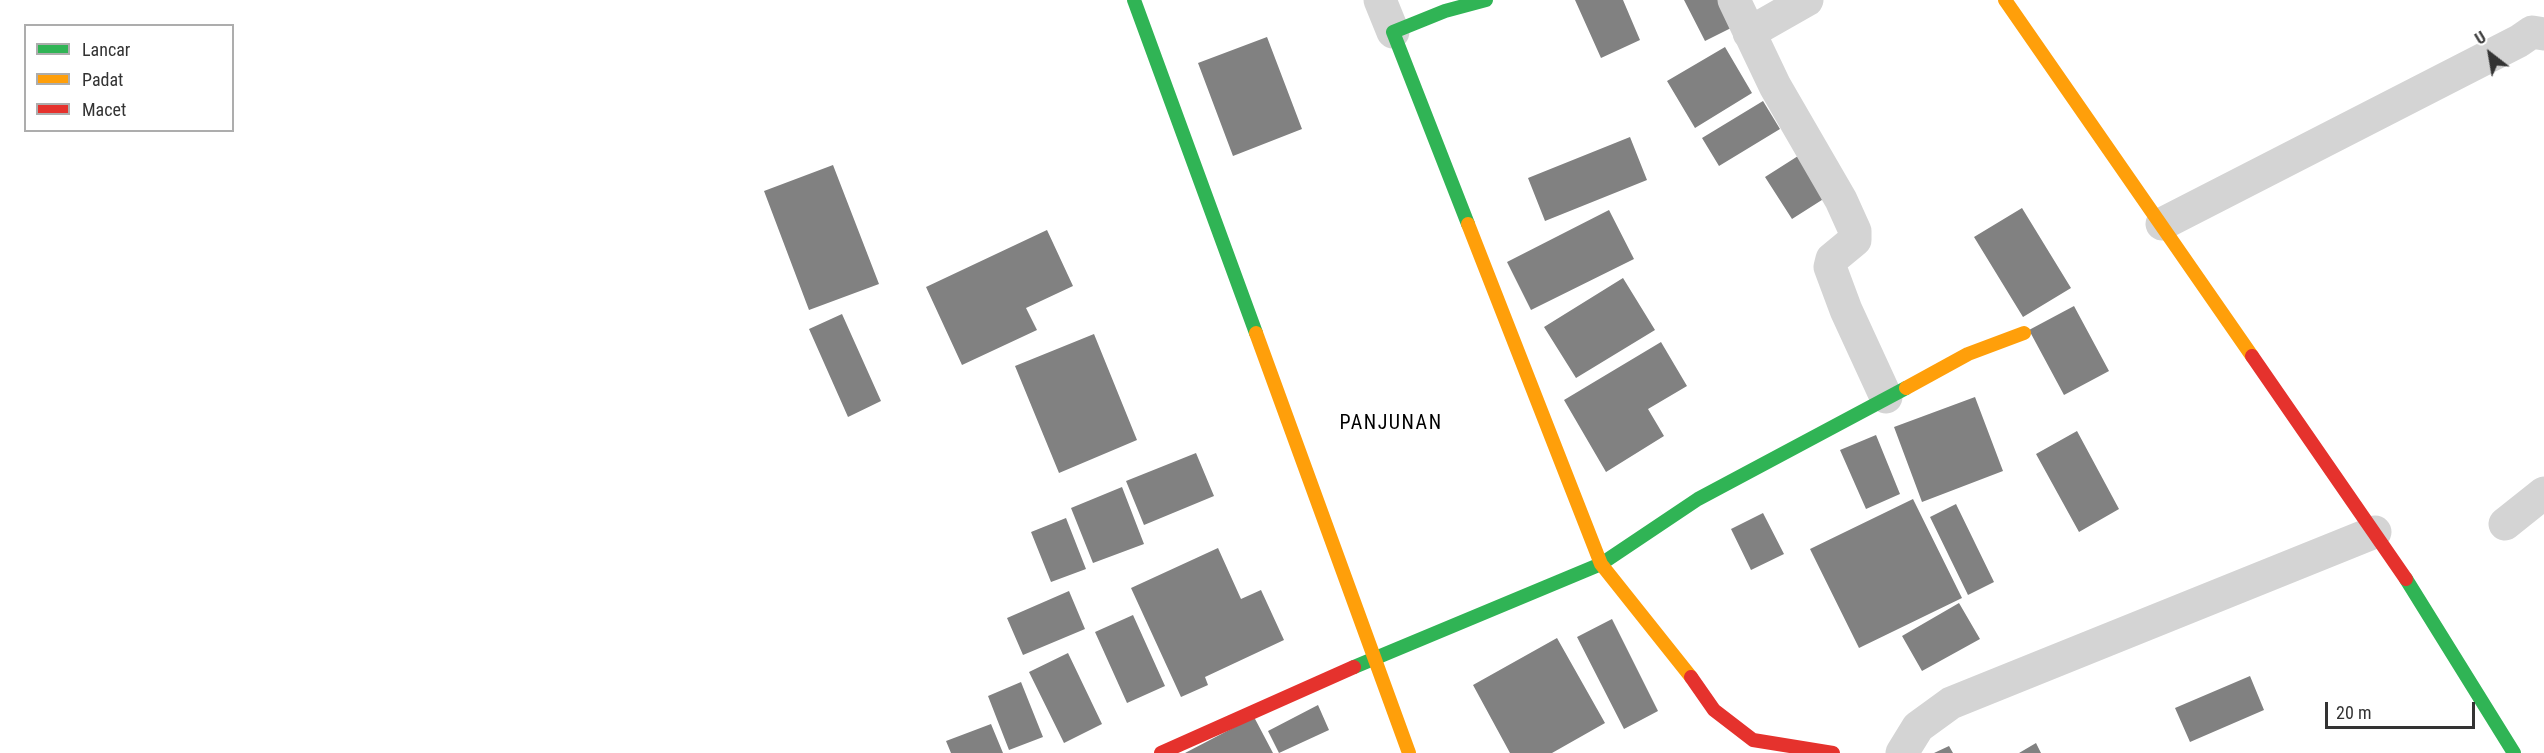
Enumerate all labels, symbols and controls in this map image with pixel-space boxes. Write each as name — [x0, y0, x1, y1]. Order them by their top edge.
legend — [24, 24, 234, 132]
north arrow — [2460, 24, 2520, 84]
text: U — [2472, 28, 2489, 49]
text: Lancar — [82, 39, 130, 60]
text: Padat — [82, 69, 123, 90]
text: Macet — [82, 99, 126, 120]
district label: PANJUNAN — [1339, 412, 1443, 436]
scale bar — [2328, 690, 2478, 728]
text: 20 m — [2336, 702, 2371, 723]

